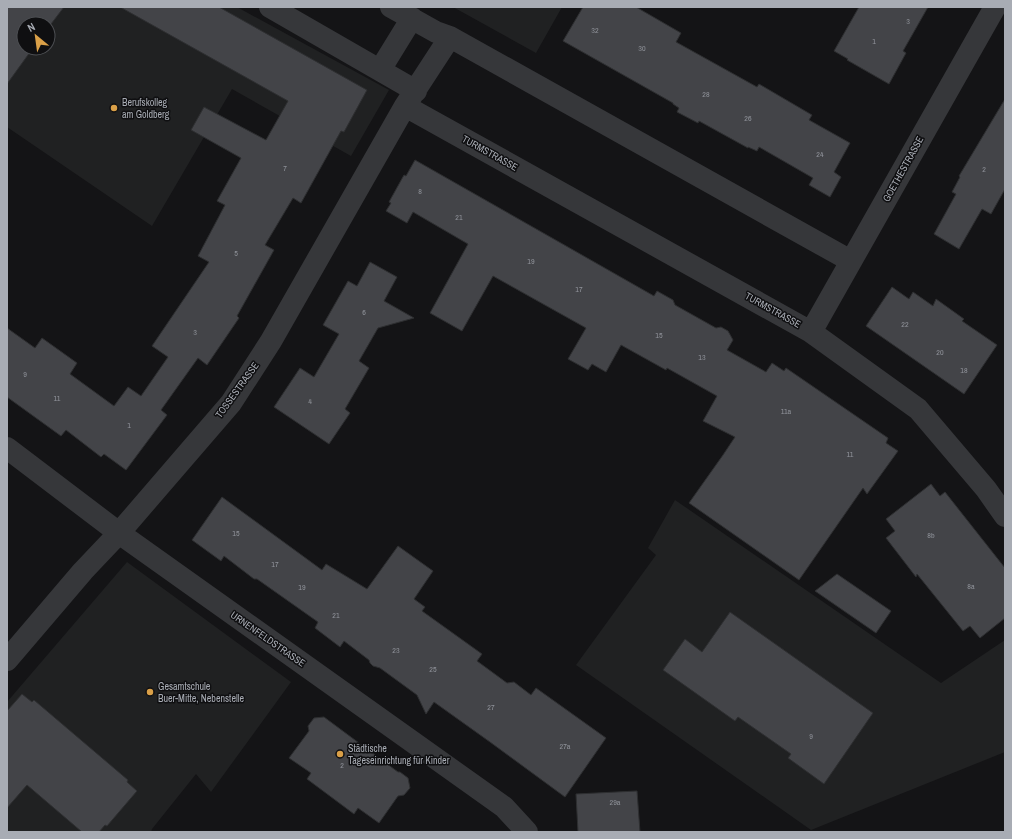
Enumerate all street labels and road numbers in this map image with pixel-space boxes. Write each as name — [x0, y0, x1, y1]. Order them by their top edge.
street label: TURMSTRASSE — [460, 132, 520, 174]
street label: GOETHESTRASSE — [880, 134, 926, 204]
street label: TURMSTRASSE — [743, 289, 803, 331]
street label: TOSSESTRASSE — [212, 360, 262, 420]
street label: URNENFELDSTRASSE — [228, 608, 308, 670]

